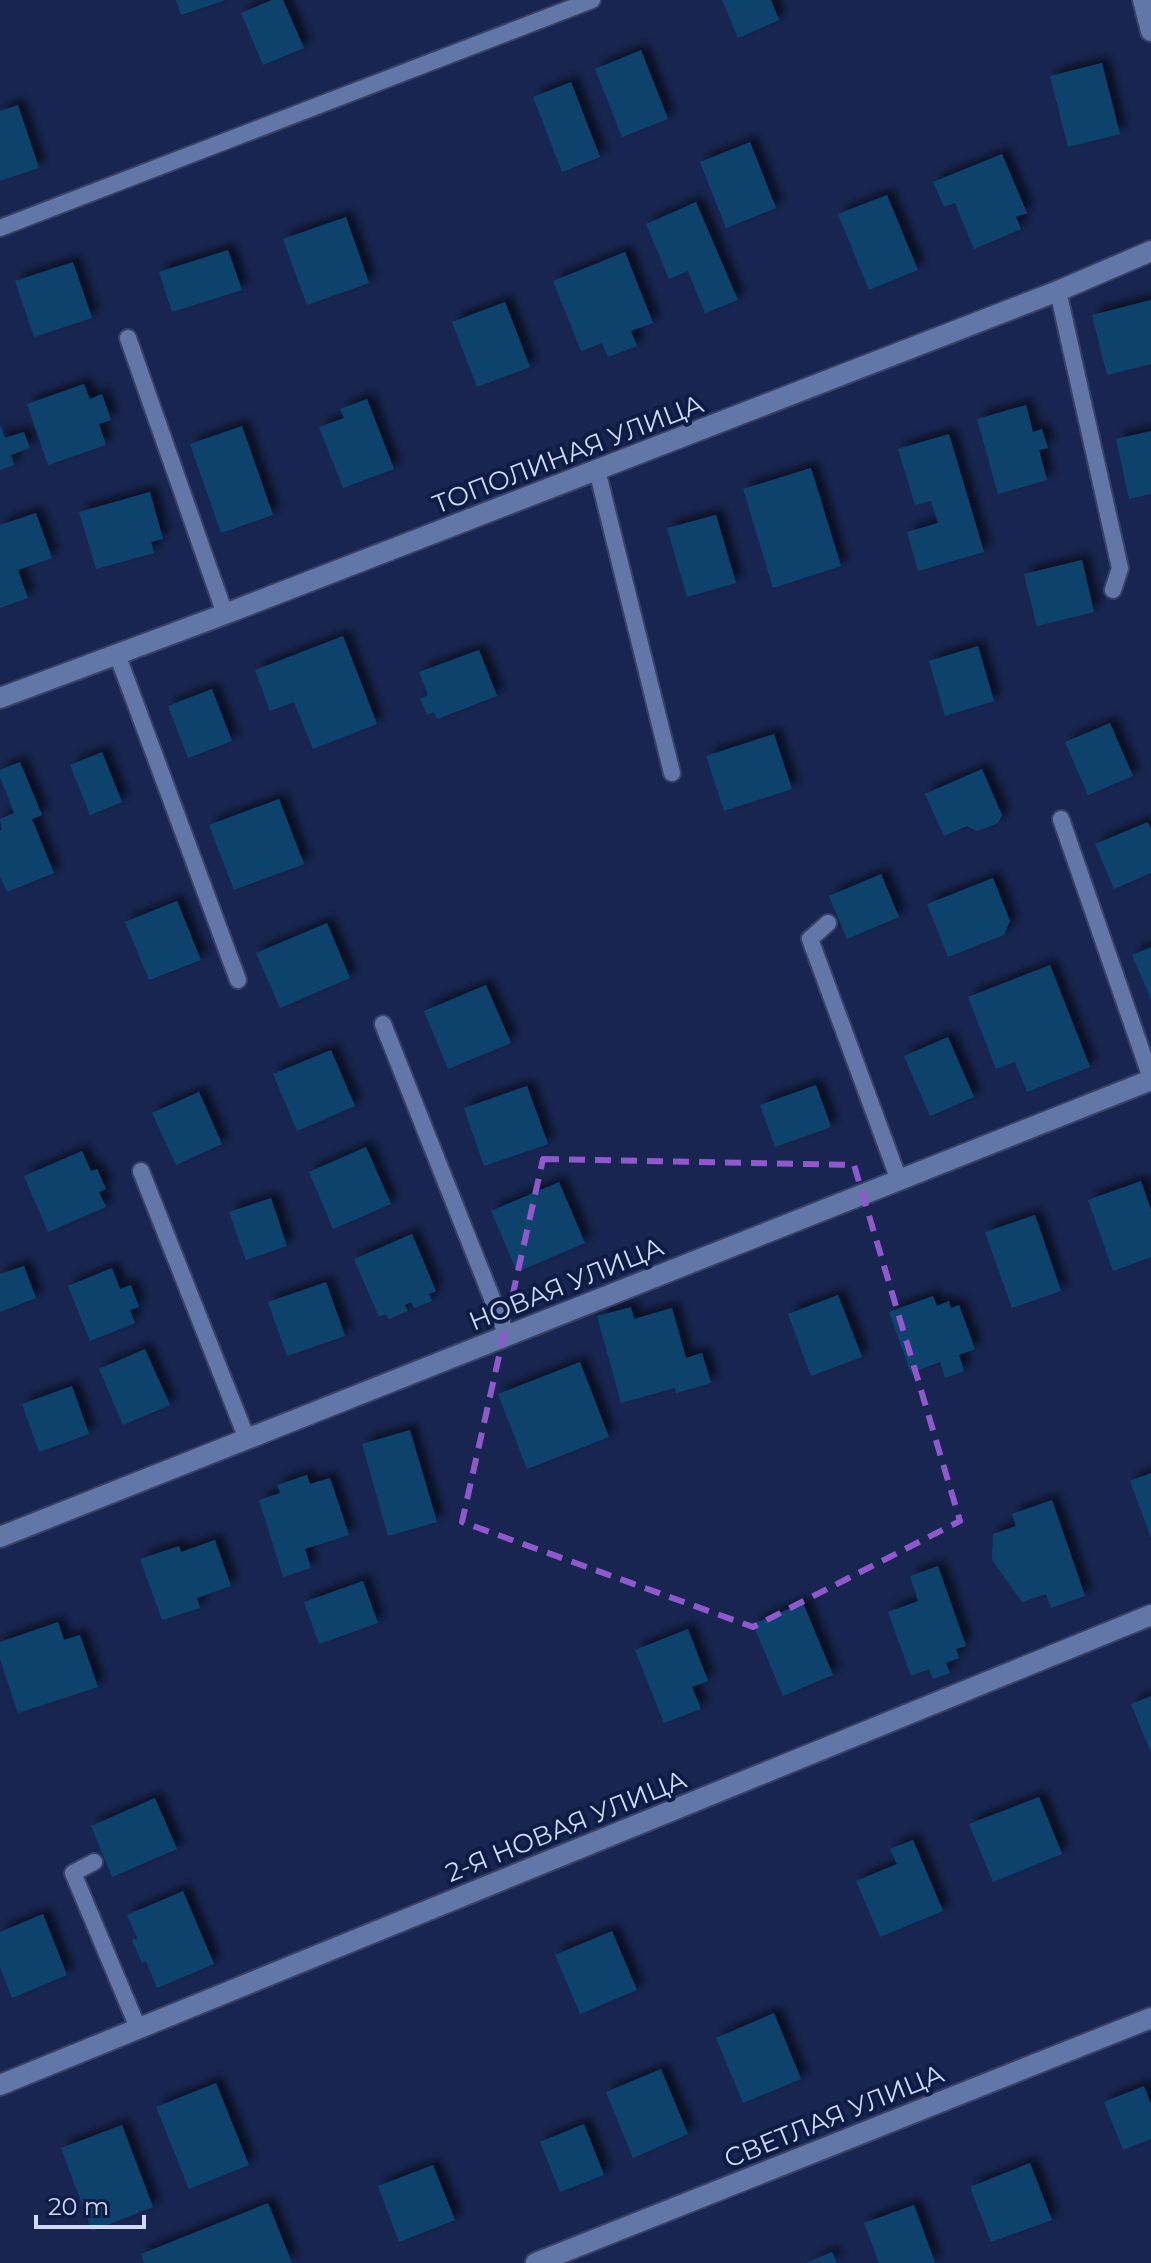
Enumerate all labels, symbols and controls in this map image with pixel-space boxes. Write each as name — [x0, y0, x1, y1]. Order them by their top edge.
street label: ТОПОЛИНАЯ УЛИЦА — [428, 388, 708, 520]
street label: НОВАЯ УЛИЦА — [464, 1230, 668, 1338]
street label: 2-Я НОВАЯ УЛИЦА — [441, 1763, 691, 1889]
street label: СВЕТЛАЯ УЛИЦА — [719, 2057, 949, 2175]
scale bar — [36, 2179, 144, 2229]
text: 20 m — [48, 2192, 109, 2221]

